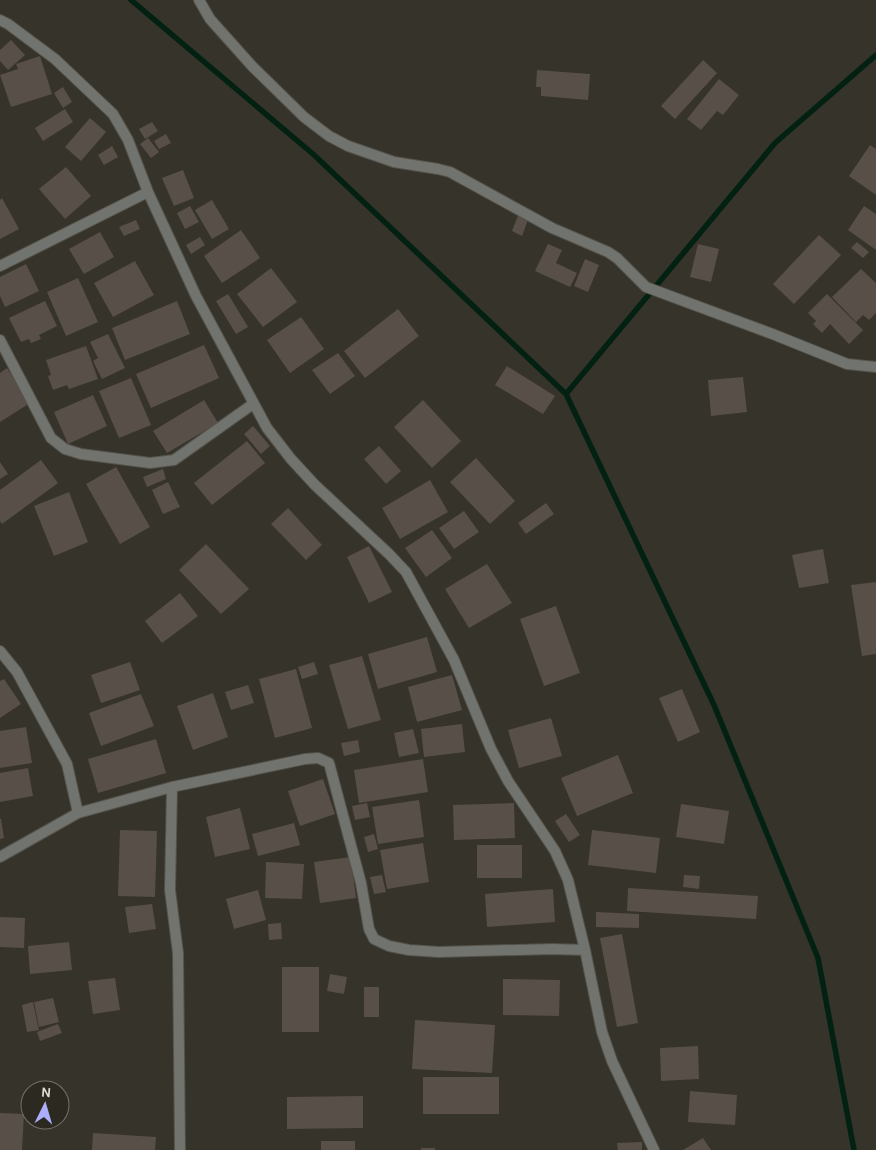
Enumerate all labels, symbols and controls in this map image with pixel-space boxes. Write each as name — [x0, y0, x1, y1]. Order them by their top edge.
north arrow — [20, 1080, 70, 1130]
text: N — [40, 1084, 52, 1101]

